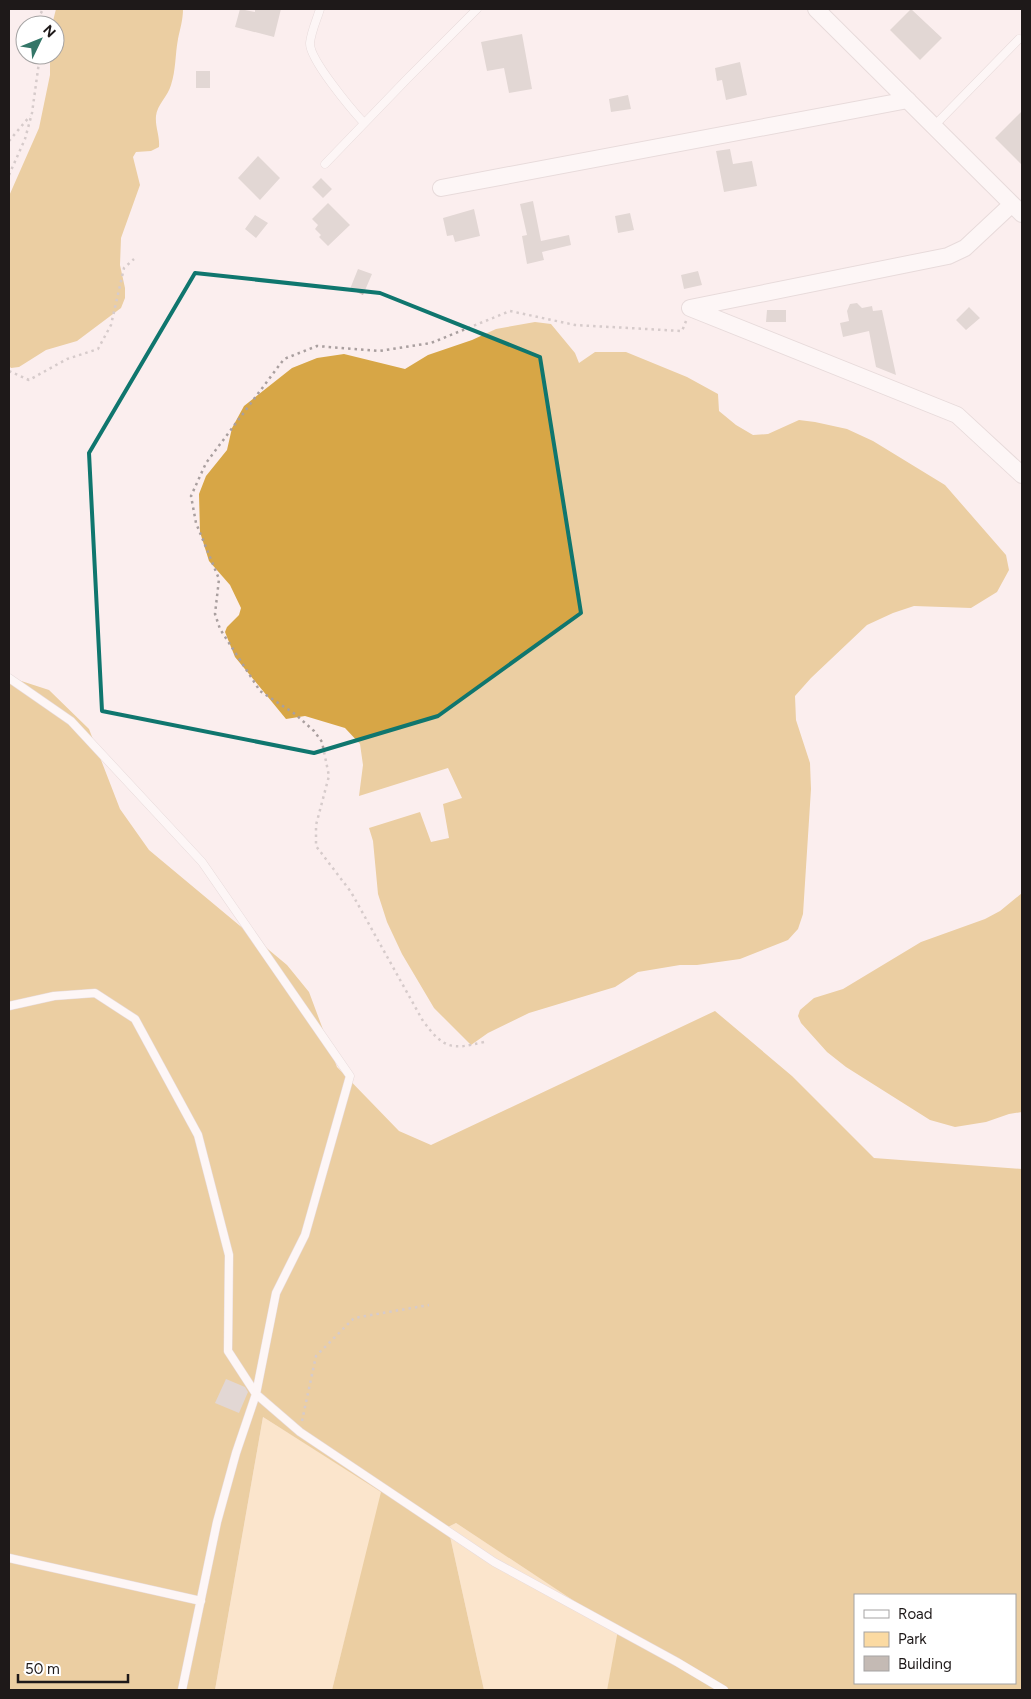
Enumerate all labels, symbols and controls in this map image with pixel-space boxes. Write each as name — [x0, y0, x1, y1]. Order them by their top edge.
north arrow — [15, 15, 65, 65]
text: N — [39, 22, 59, 41]
legend — [854, 1594, 1016, 1684]
text: Road — [898, 1605, 933, 1623]
text: Park — [898, 1630, 927, 1648]
scale bar — [18, 1652, 128, 1684]
text: Building — [898, 1655, 952, 1673]
text: 50 m — [25, 1660, 60, 1678]

